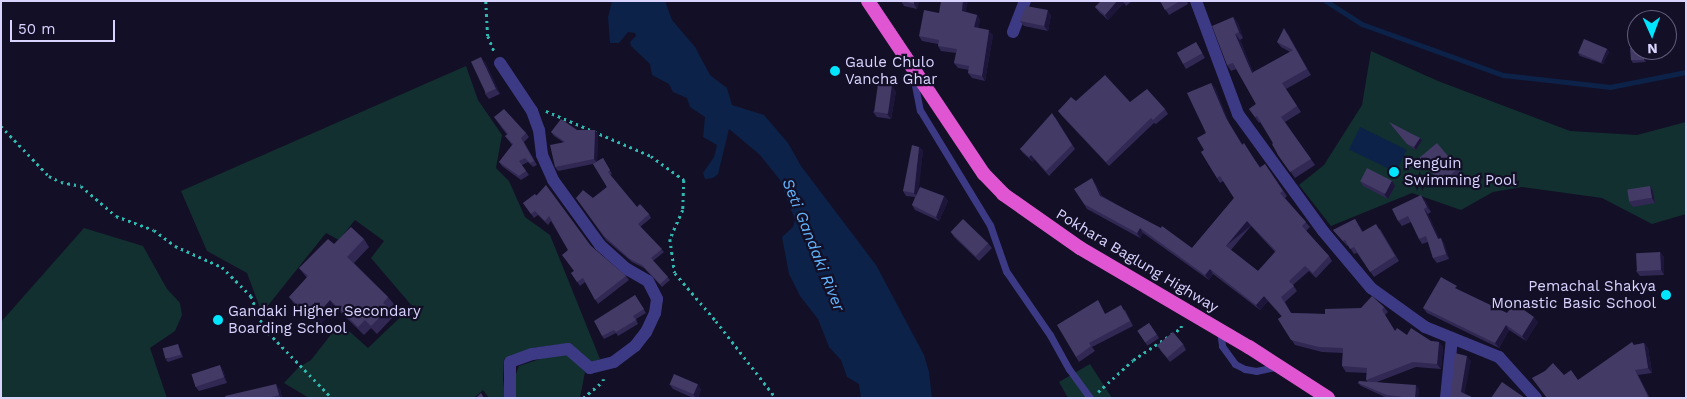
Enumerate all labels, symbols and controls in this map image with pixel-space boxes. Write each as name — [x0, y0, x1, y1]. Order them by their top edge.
scale bar — [12, 10, 118, 42]
north arrow — [1627, 10, 1677, 60]
text: 50 m — [18, 20, 55, 38]
text: N — [1647, 41, 1658, 57]
place label: Gaule Chulo Vancha Ghar — [845, 53, 938, 88]
marker: Gaule Chulo Vancha Ghar — [829, 65, 841, 77]
place label: Penguin Swimming Pool — [1404, 154, 1517, 189]
marker: Penguin Swimming Pool — [1388, 166, 1400, 178]
water label: Seti Gandaki River — [778, 176, 848, 314]
street label: Pokhara Baglung Highway — [1052, 205, 1222, 317]
place label: Pemachal Shakya Monastic Basic School — [1491, 277, 1656, 312]
marker: Pemachal Shakya Monastic Basic School — [1660, 289, 1672, 301]
place label: Gandaki Higher Secondary Boarding School — [228, 302, 421, 337]
marker: Gandaki Higher Secondary Boarding School — [212, 314, 224, 326]

